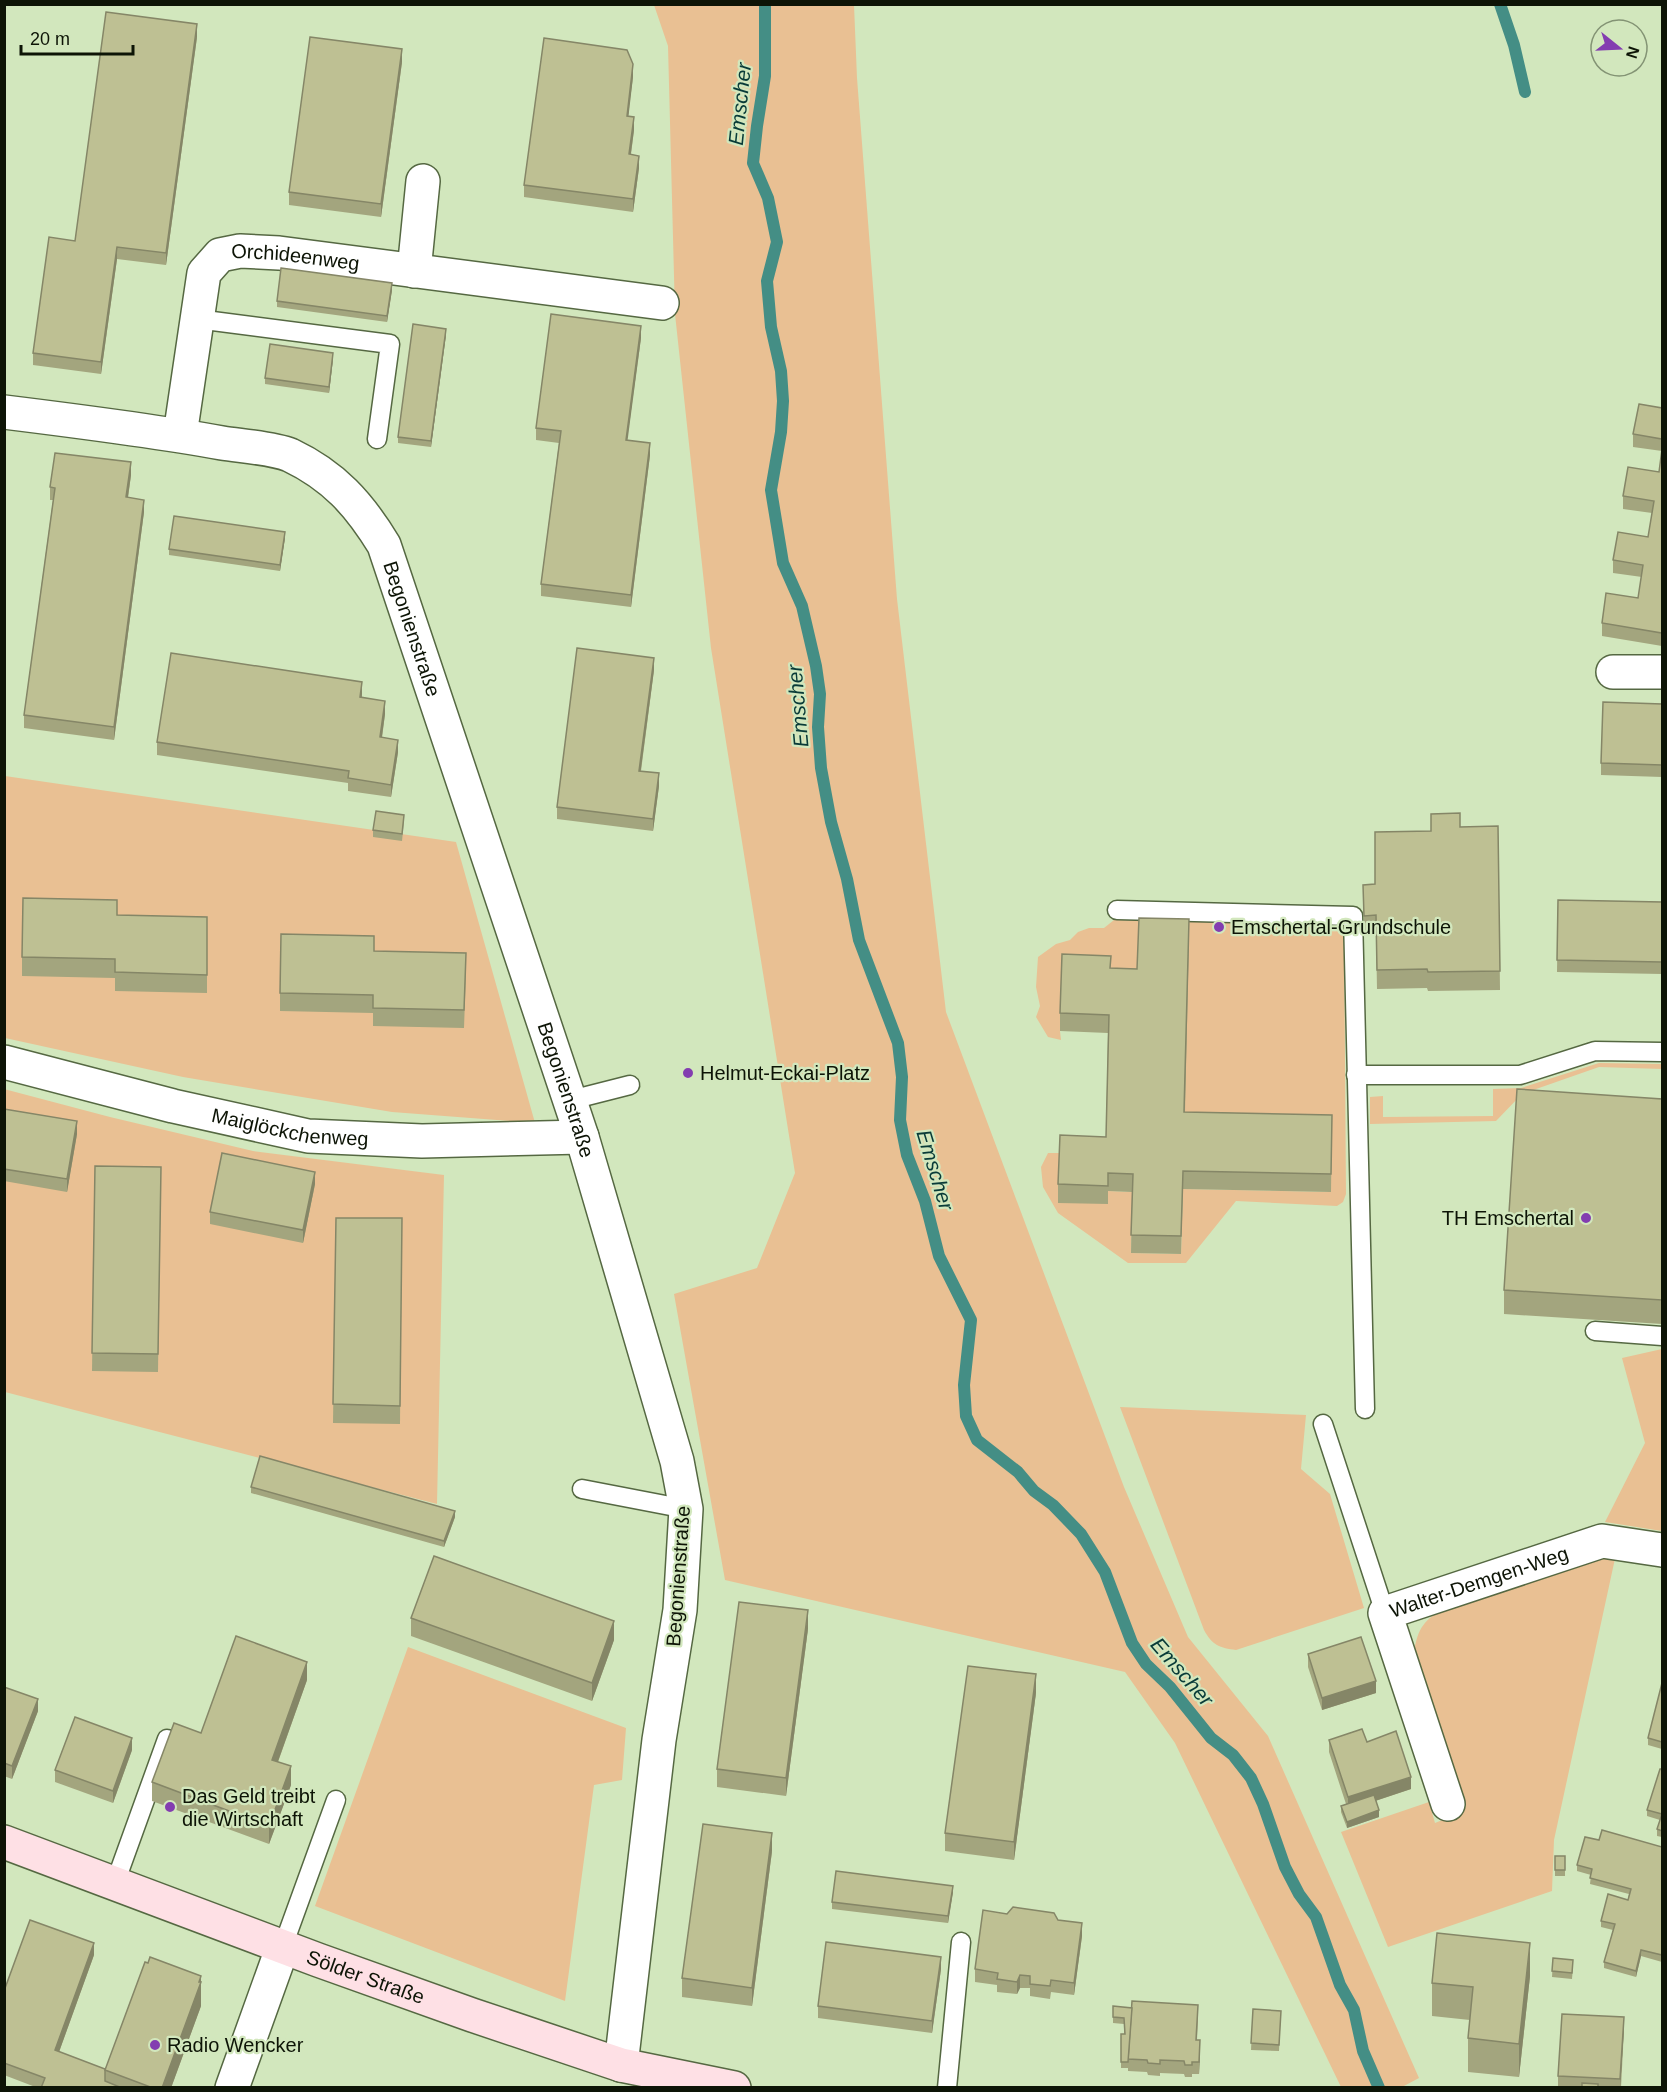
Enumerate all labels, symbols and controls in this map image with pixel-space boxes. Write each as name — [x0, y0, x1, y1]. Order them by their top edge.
scale bar — [21, 18, 134, 56]
north arrow — [1589, 18, 1649, 78]
text: 20 m — [30, 29, 70, 49]
text: N — [1623, 44, 1643, 61]
water label: Emscher — [724, 61, 755, 146]
street label: Orchideenweg — [229, 239, 361, 274]
street label: Begonienstraße — [379, 558, 445, 699]
water label: Emscher — [782, 663, 813, 748]
place label: Emschertal-Grundschule — [1231, 916, 1451, 938]
marker: Emschertal-Grundschule — [1212, 920, 1226, 934]
street label: Begonienstraße — [533, 1019, 598, 1160]
place label: Helmut-Eckai-Platz — [700, 1062, 870, 1084]
marker: Helmut-Eckai-Platz — [681, 1066, 695, 1080]
street label: Maiglöckchenweg — [210, 1104, 369, 1150]
water label: Emscher — [912, 1127, 959, 1214]
place label: TH Emschertal — [1442, 1207, 1574, 1229]
marker: TH Emschertal — [1579, 1211, 1593, 1225]
street label: Begonienstraße — [662, 1505, 694, 1647]
street label: Walter-Demgen-Weg — [1387, 1542, 1571, 1622]
water label: Emscher — [1147, 1633, 1219, 1711]
place label: Das Geld treibt die Wirtschaft — [182, 1785, 316, 1830]
marker: Das Geld treibt die Wirtschaft — [163, 1800, 177, 1814]
street label: Sölder Straße — [304, 1946, 427, 2008]
place label: Radio Wencker — [167, 2034, 304, 2056]
marker: Radio Wencker — [148, 2038, 162, 2052]

